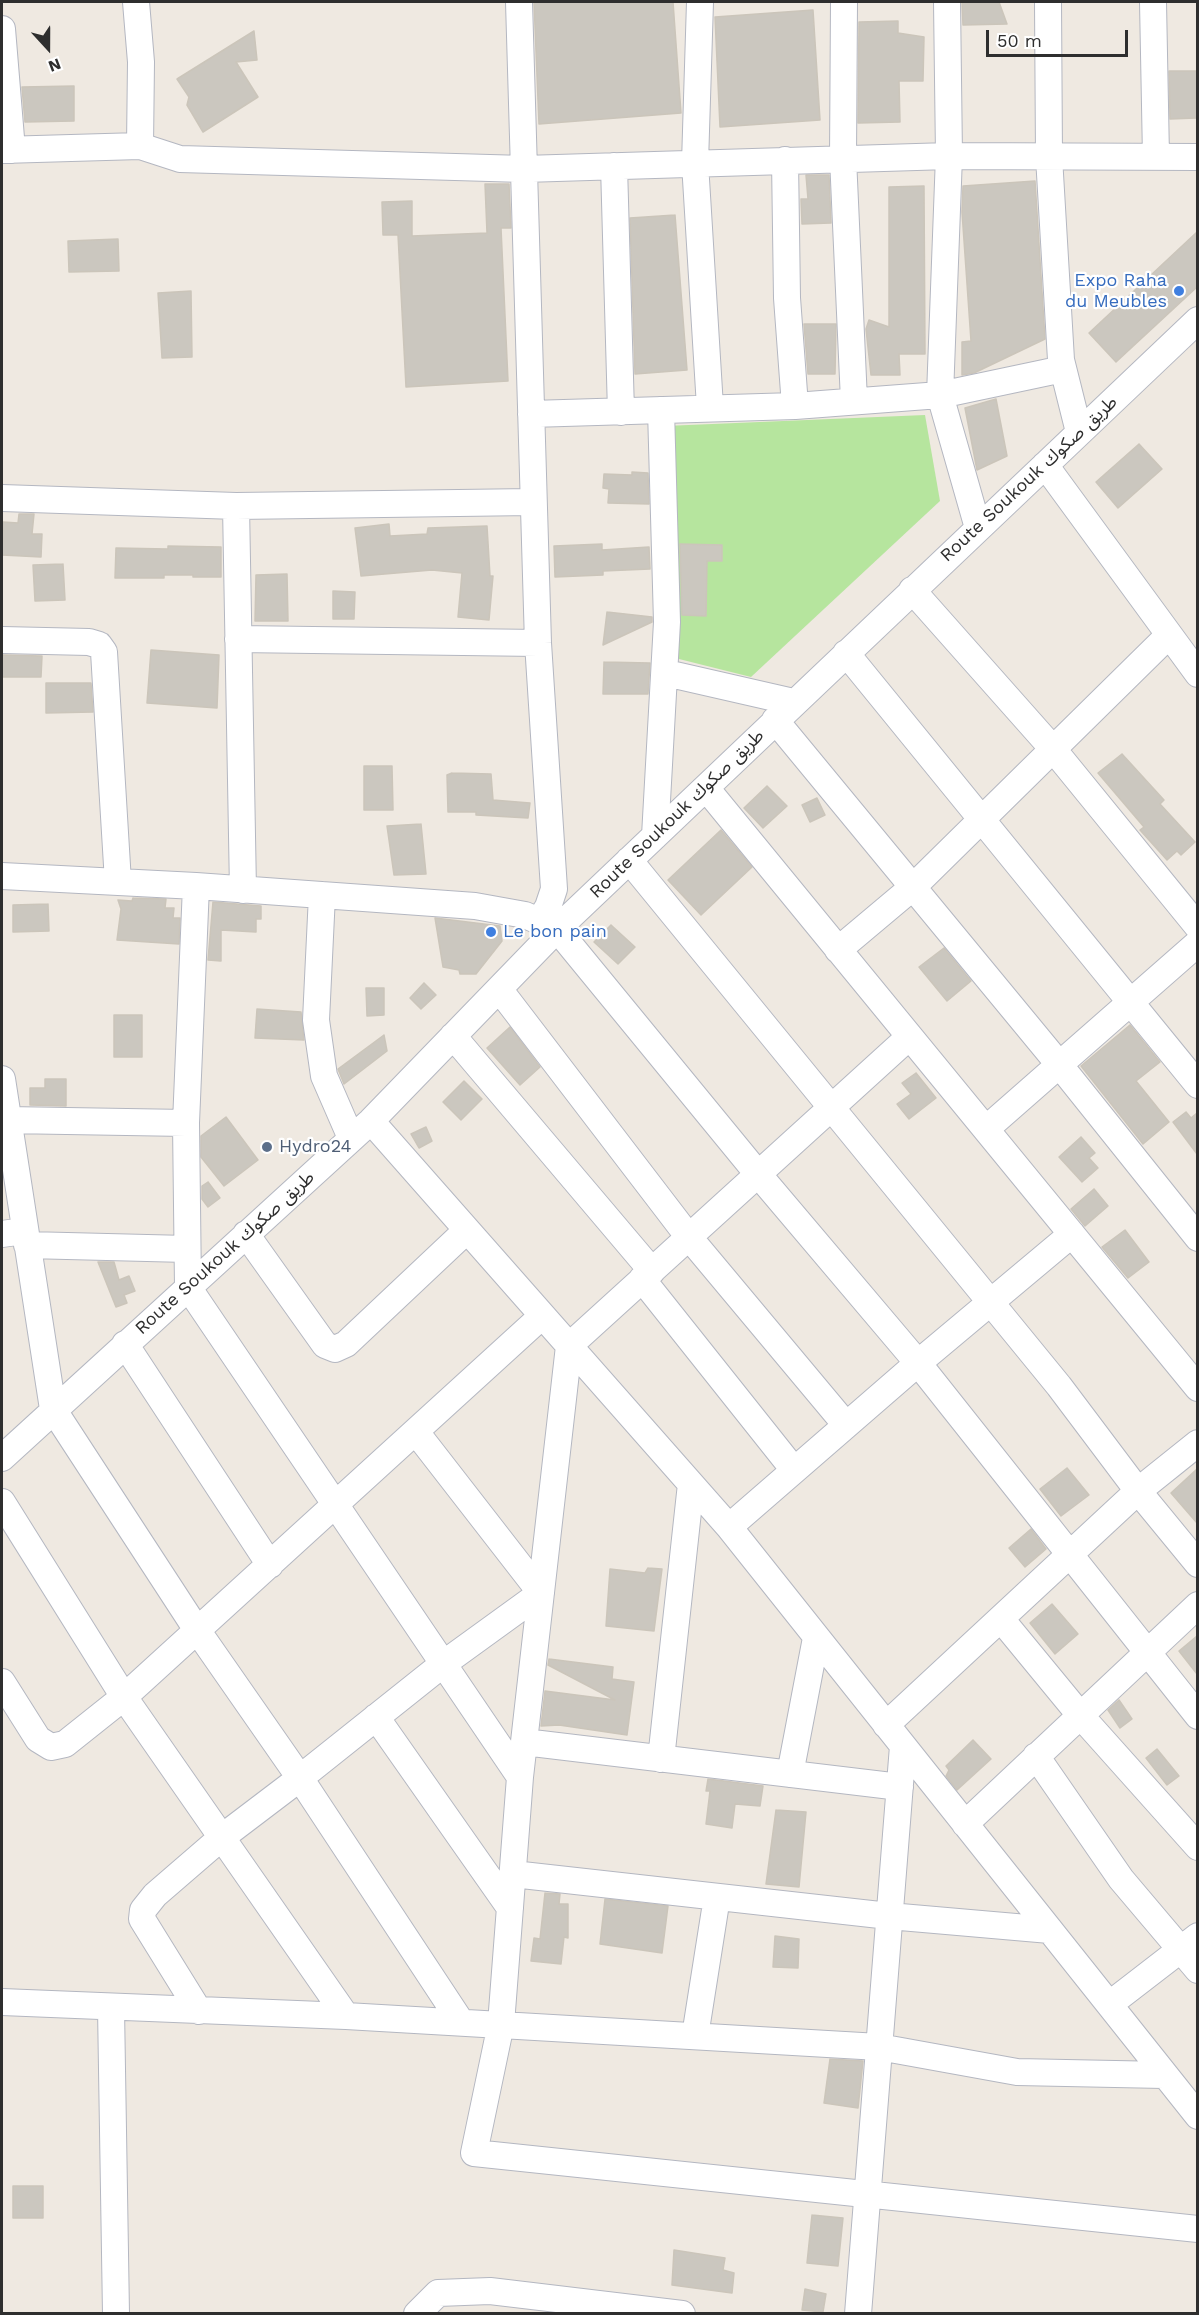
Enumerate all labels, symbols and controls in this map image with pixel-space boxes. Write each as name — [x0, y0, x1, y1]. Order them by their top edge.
north arrow — [18, 18, 78, 78]
scale bar — [989, 18, 1132, 56]
text: 50 m — [997, 30, 1042, 51]
text: N — [46, 54, 64, 76]
place label: Expo Raha du Meubles — [1065, 270, 1167, 312]
marker: Expo Raha du Meubles — [1172, 284, 1186, 298]
street label: Route Soukouk طريق صكوك — [936, 391, 1122, 567]
street label: Route Soukouk طريق صكوك — [585, 725, 769, 903]
place label: Le bon pain — [503, 921, 607, 943]
marker: Le bon pain — [484, 925, 498, 939]
place label: Hydro24 — [279, 1136, 352, 1158]
marker: Hydro24 — [260, 1140, 274, 1154]
street label: Route Soukouk طريق صكوك — [131, 1167, 319, 1339]

